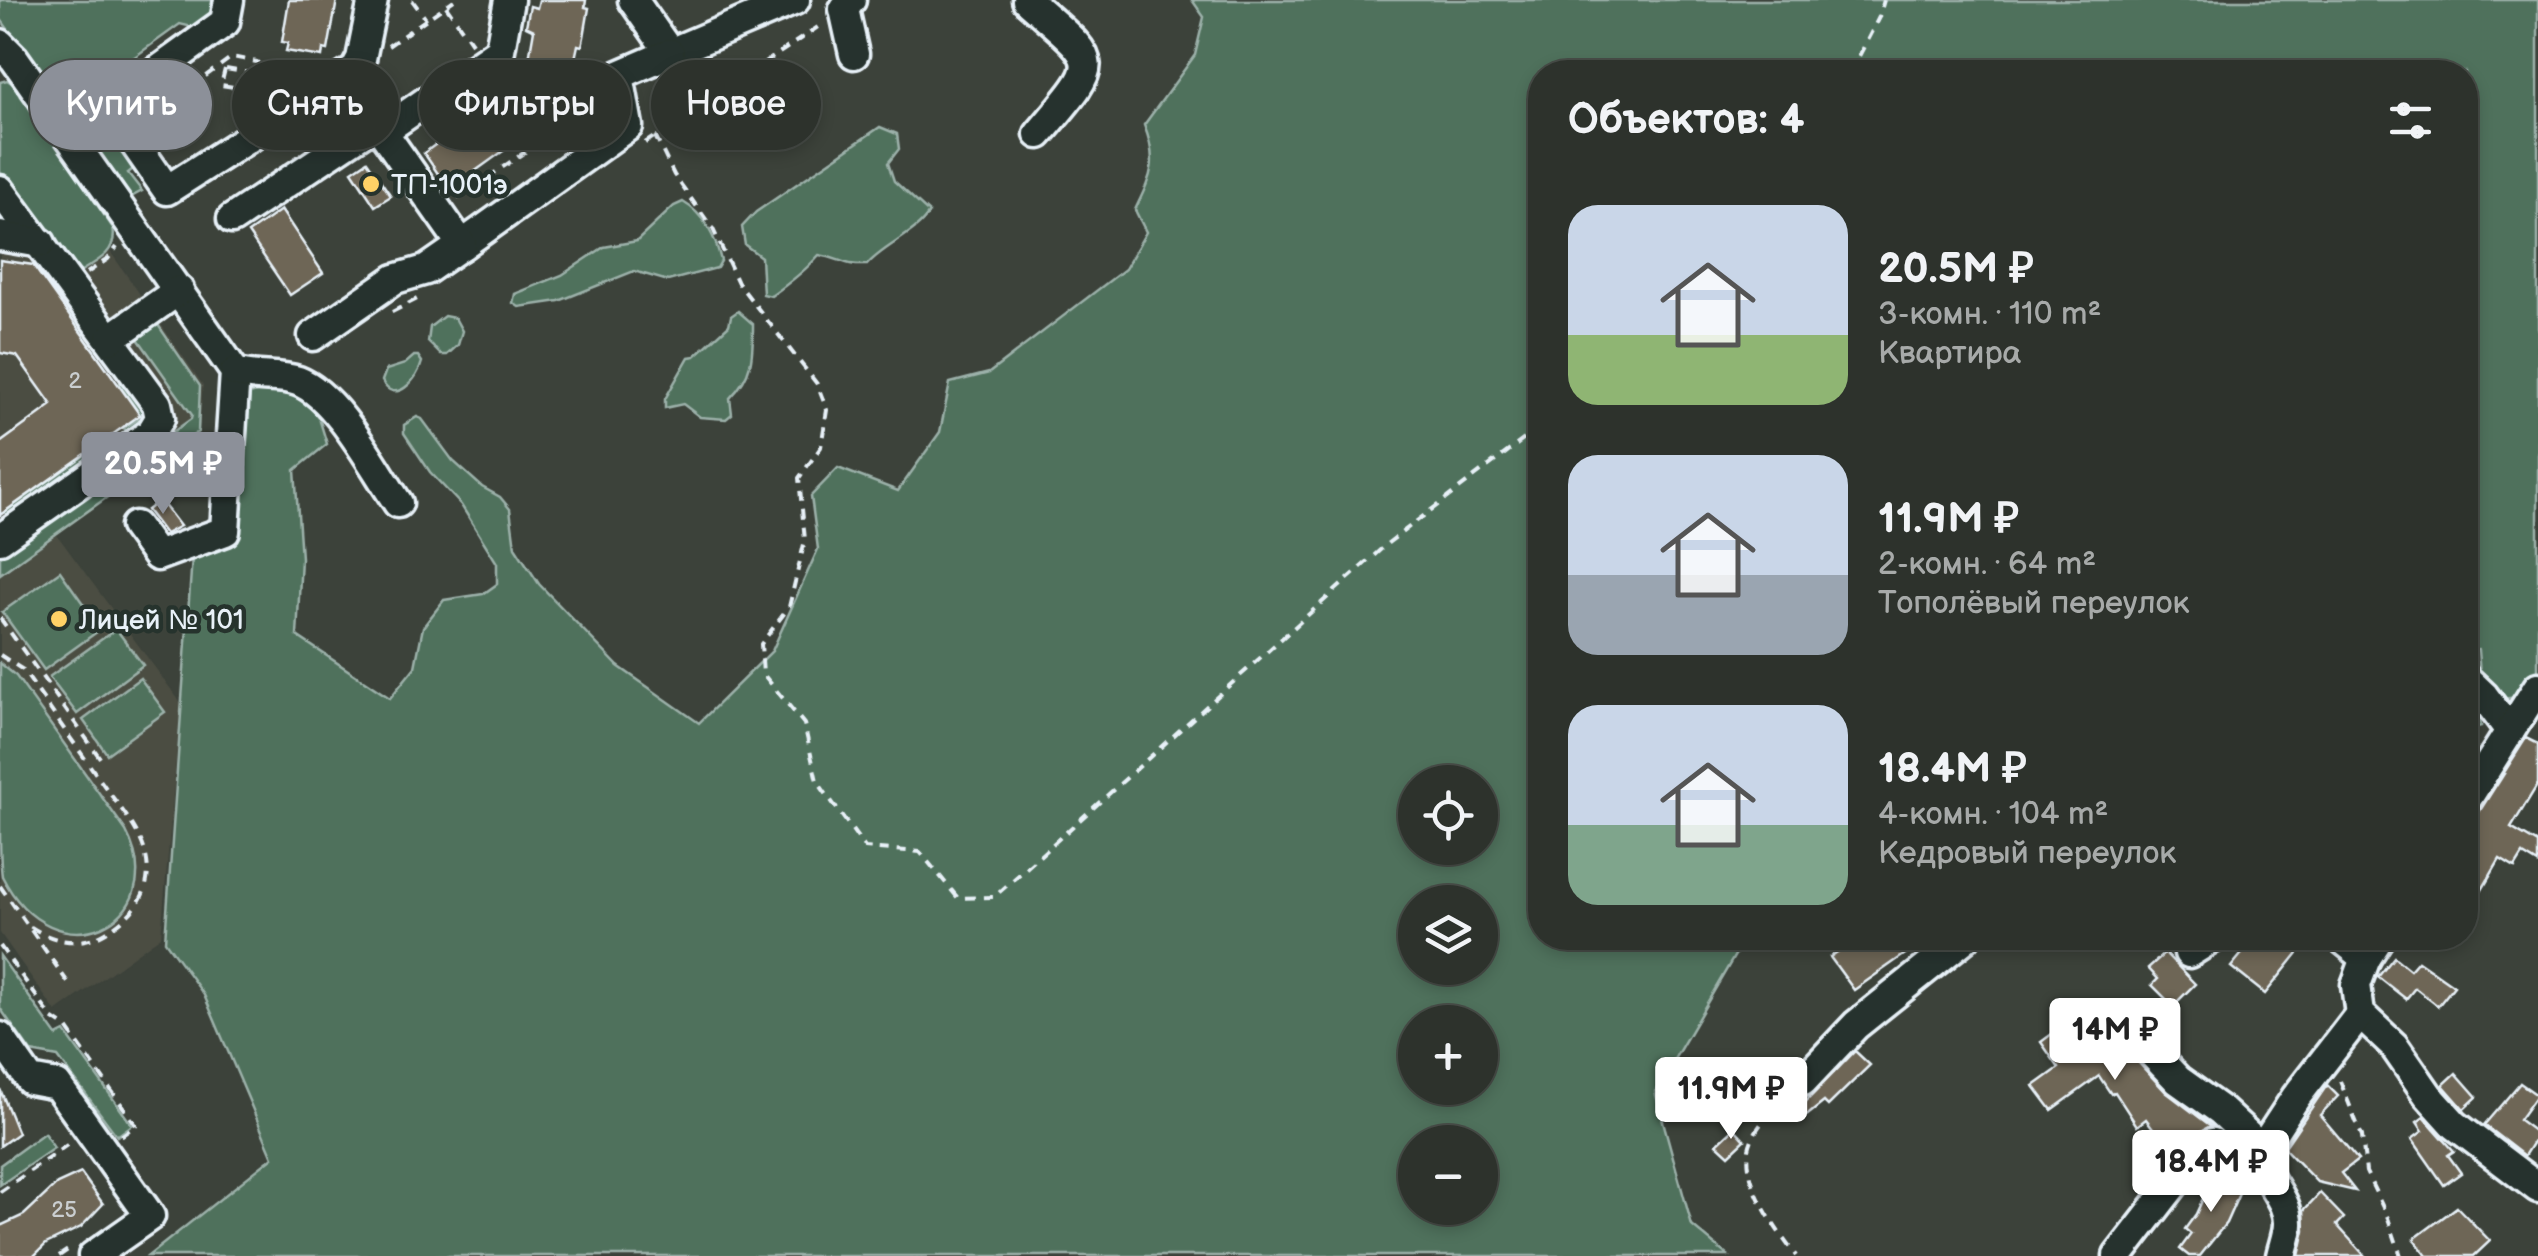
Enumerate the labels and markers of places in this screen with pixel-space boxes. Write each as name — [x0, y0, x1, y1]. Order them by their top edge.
place label: ТП-1001э — [391, 169, 508, 202]
marker: ТП-1001э — [360, 173, 382, 195]
pin: 20.5M ₽ — [71, 432, 255, 517]
place label: Лицей № 101 — [78, 604, 244, 637]
marker: Лицей № 101 — [48, 608, 70, 630]
pin: 14M ₽ — [2045, 998, 2185, 1083]
pin: 11.9M ₽ — [1639, 1057, 1823, 1142]
pin: 18.4M ₽ — [2119, 1130, 2303, 1215]

